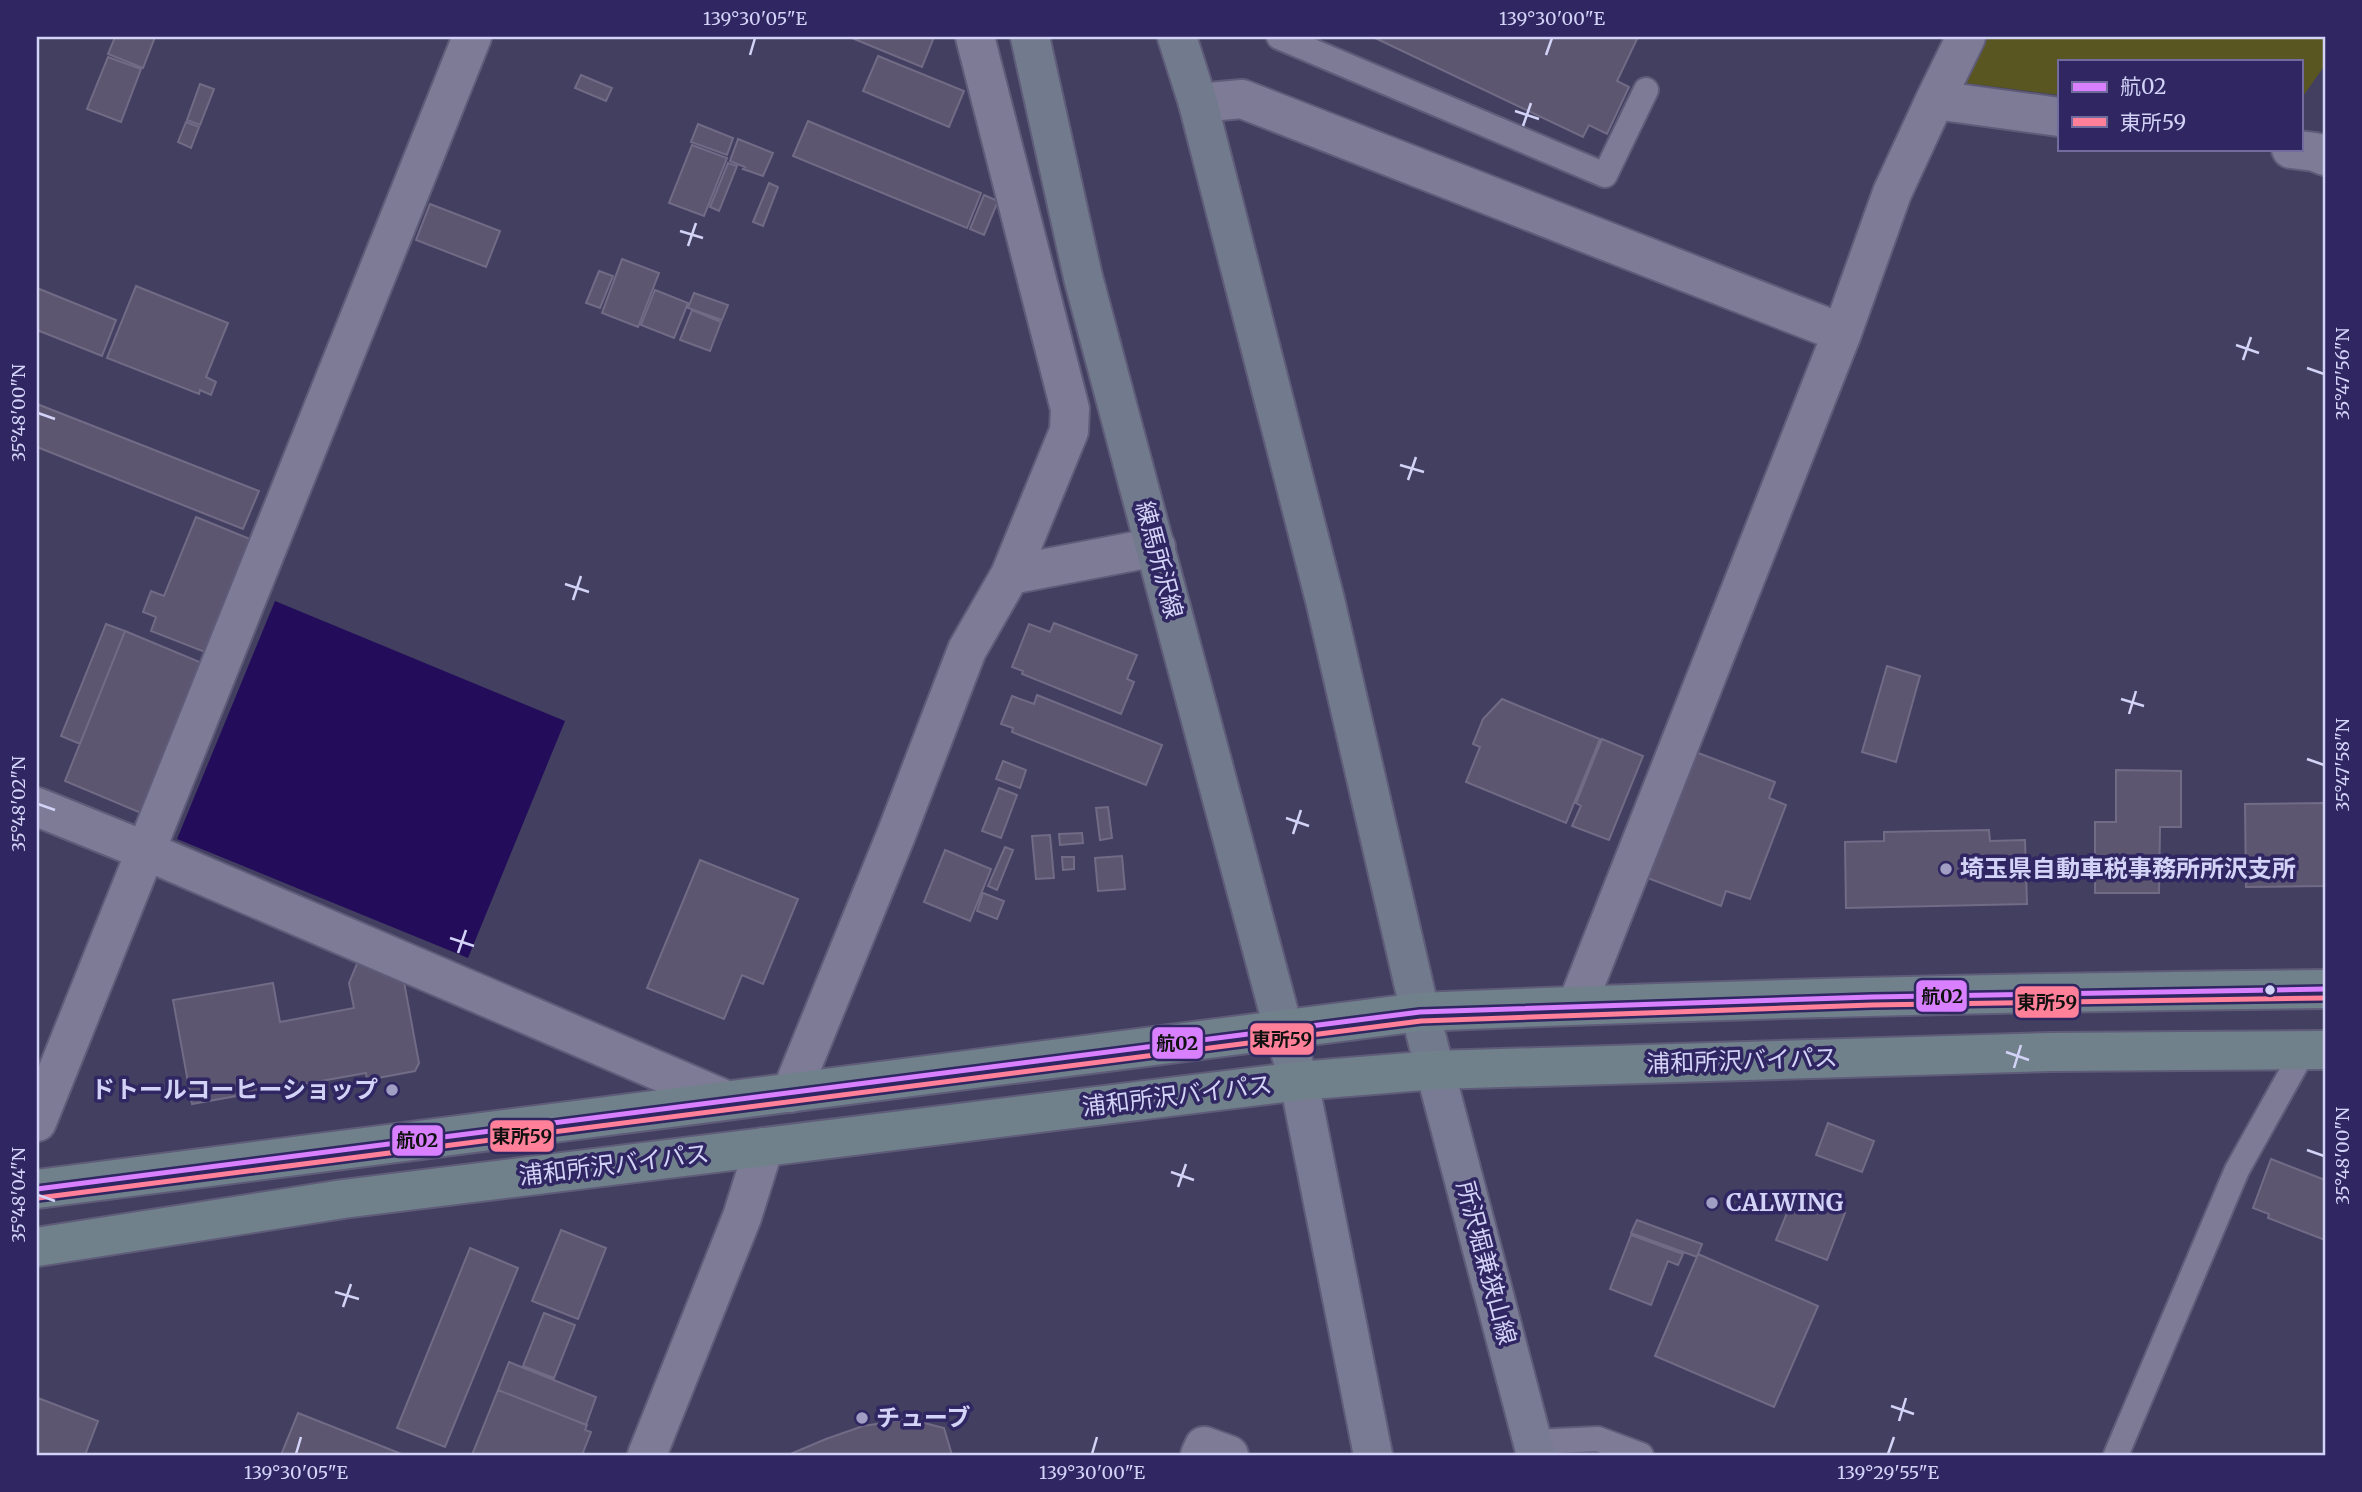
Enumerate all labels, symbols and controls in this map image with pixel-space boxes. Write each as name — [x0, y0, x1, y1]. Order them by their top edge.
text: 139°30'05"E — [703, 7, 807, 30]
text: 139°30'00"E — [1499, 7, 1605, 30]
legend — [2058, 60, 2302, 150]
text: 航02 — [2120, 73, 2166, 100]
text: 東所59 — [2120, 109, 2186, 136]
text: 35°47'56"N — [2331, 328, 2354, 420]
text: 35°48'00"N — [7, 364, 30, 462]
street label: 練馬所沢線 — [1129, 498, 1190, 622]
text: 35°47'58"N — [2331, 718, 2354, 812]
text: 35°48'02"N — [7, 756, 30, 852]
place label: 埼玉県自動車税事務所所沢支所 — [1960, 853, 2296, 884]
marker: 埼玉県自動車税事務所所沢支所 — [1938, 861, 1954, 877]
line badge: 航02 — [1915, 979, 1968, 1013]
unlabelled marker — [2263, 983, 2277, 997]
text: 航02 — [1921, 984, 1963, 1008]
line badge: 東所59 — [2014, 985, 2080, 1019]
text: 東所59 — [2017, 990, 2077, 1014]
line badge: 東所59 — [1249, 1022, 1315, 1056]
line badge: 航02 — [1151, 1026, 1204, 1060]
text: 東所59 — [1252, 1027, 1312, 1051]
text: 航02 — [1156, 1031, 1198, 1055]
street label: 浦和所沢バイパス — [1646, 1042, 1838, 1079]
street label: 浦和所沢バイパス — [1080, 1068, 1274, 1123]
place label: ドトールコーヒーショップ — [91, 1074, 378, 1105]
marker: ドトールコーヒーショップ — [384, 1082, 400, 1098]
text: 35°48'00"N — [2331, 1107, 2354, 1205]
line badge: 東所59 — [489, 1119, 555, 1153]
line badge: 航02 — [391, 1124, 444, 1157]
text: 東所59 — [492, 1124, 552, 1148]
text: 航02 — [396, 1128, 438, 1152]
street label: 浦和所沢バイパス — [517, 1137, 711, 1192]
text: 35°48'04"N — [7, 1147, 30, 1243]
street label: 所沢堀兼狭山線 — [1450, 1178, 1523, 1348]
place label: CALWING — [1726, 1187, 1844, 1218]
marker: CALWING — [1704, 1195, 1720, 1211]
place label: チューブ — [876, 1402, 971, 1433]
marker: チューブ — [854, 1410, 870, 1426]
text: 139°30'05"E — [244, 1461, 348, 1484]
text: 139°30'00"E — [1039, 1461, 1145, 1484]
text: 139°29'55"E — [1837, 1461, 1939, 1484]

